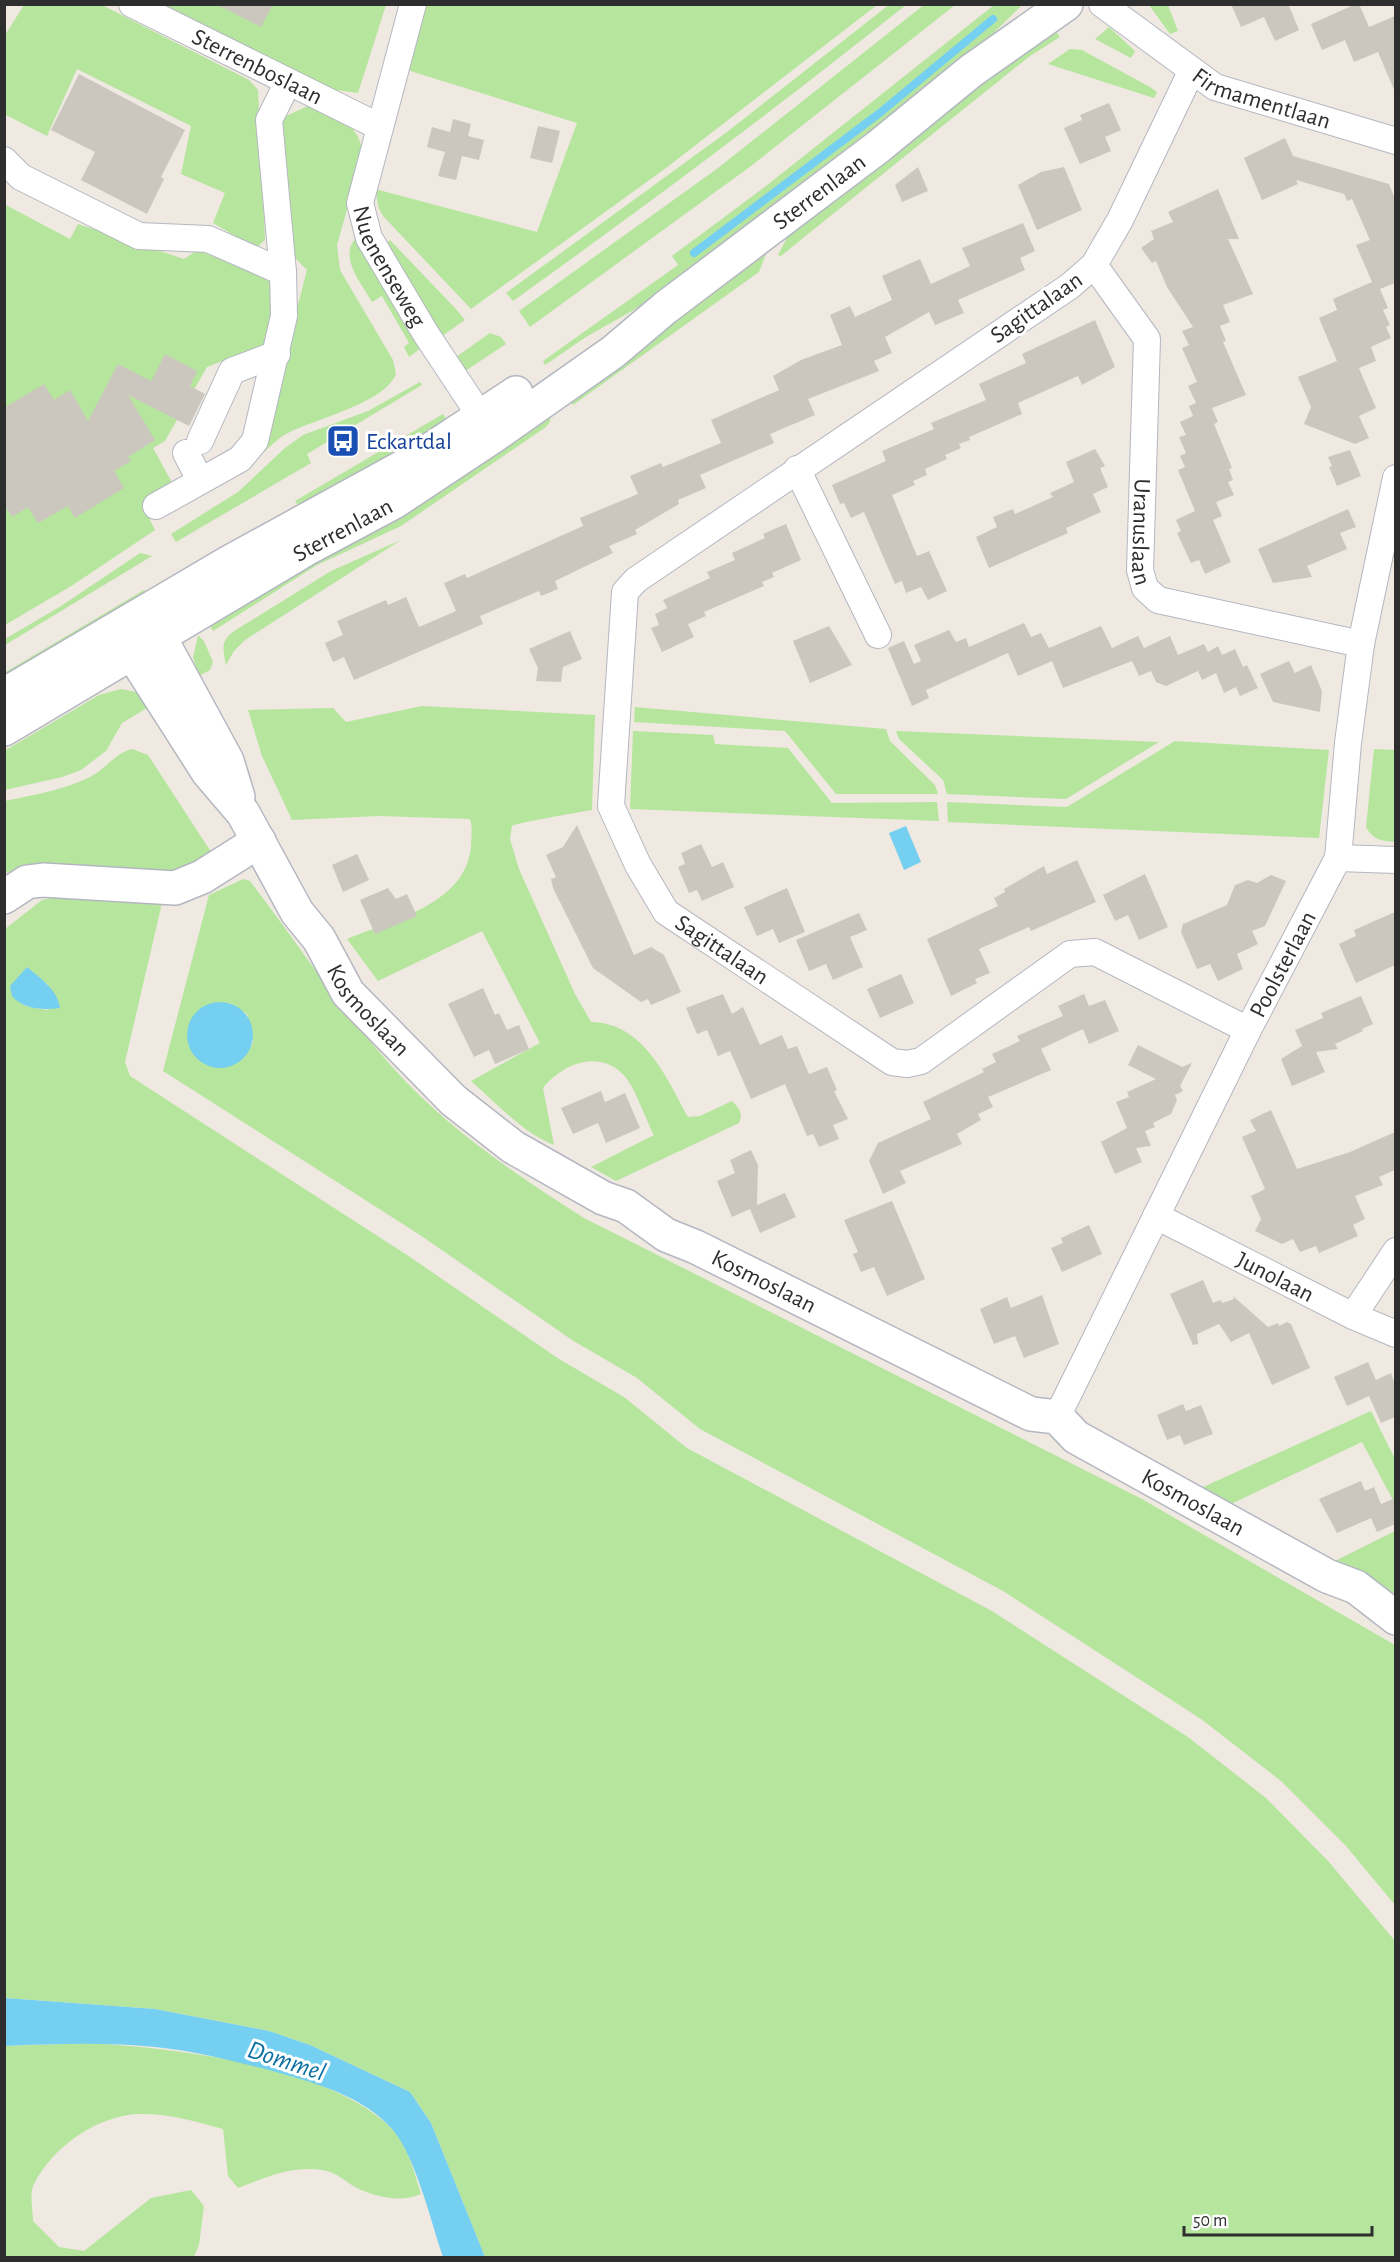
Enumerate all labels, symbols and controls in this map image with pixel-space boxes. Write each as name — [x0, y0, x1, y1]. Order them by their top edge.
street label: Sterrenboslaan — [188, 25, 326, 109]
street label: Firmamentlaan — [1188, 64, 1333, 134]
street label: Sterrenlaan — [769, 150, 870, 235]
street label: Nuenenseweg — [348, 203, 430, 332]
street label: Sagittalaan — [986, 268, 1087, 348]
bus stop icon: Eckartdal — [325, 423, 361, 459]
place label: Eckartdal — [366, 430, 452, 454]
street label: Uranuslaan — [1127, 478, 1155, 588]
street label: Sterrenlaan — [289, 494, 397, 567]
street label: Poolsterlaan — [1246, 907, 1321, 1022]
street label: Sagittalaan — [671, 911, 773, 989]
street label: Kosmoslaan — [322, 961, 414, 1061]
street label: Kosmoslaan — [708, 1246, 820, 1318]
street label: Junolaan — [1232, 1248, 1318, 1307]
street label: Kosmoslaan — [1137, 1465, 1248, 1541]
water label: Dommel — [244, 2036, 329, 2086]
scale bar — [1184, 2199, 1372, 2237]
text: 50 m — [1193, 2212, 1227, 2230]

